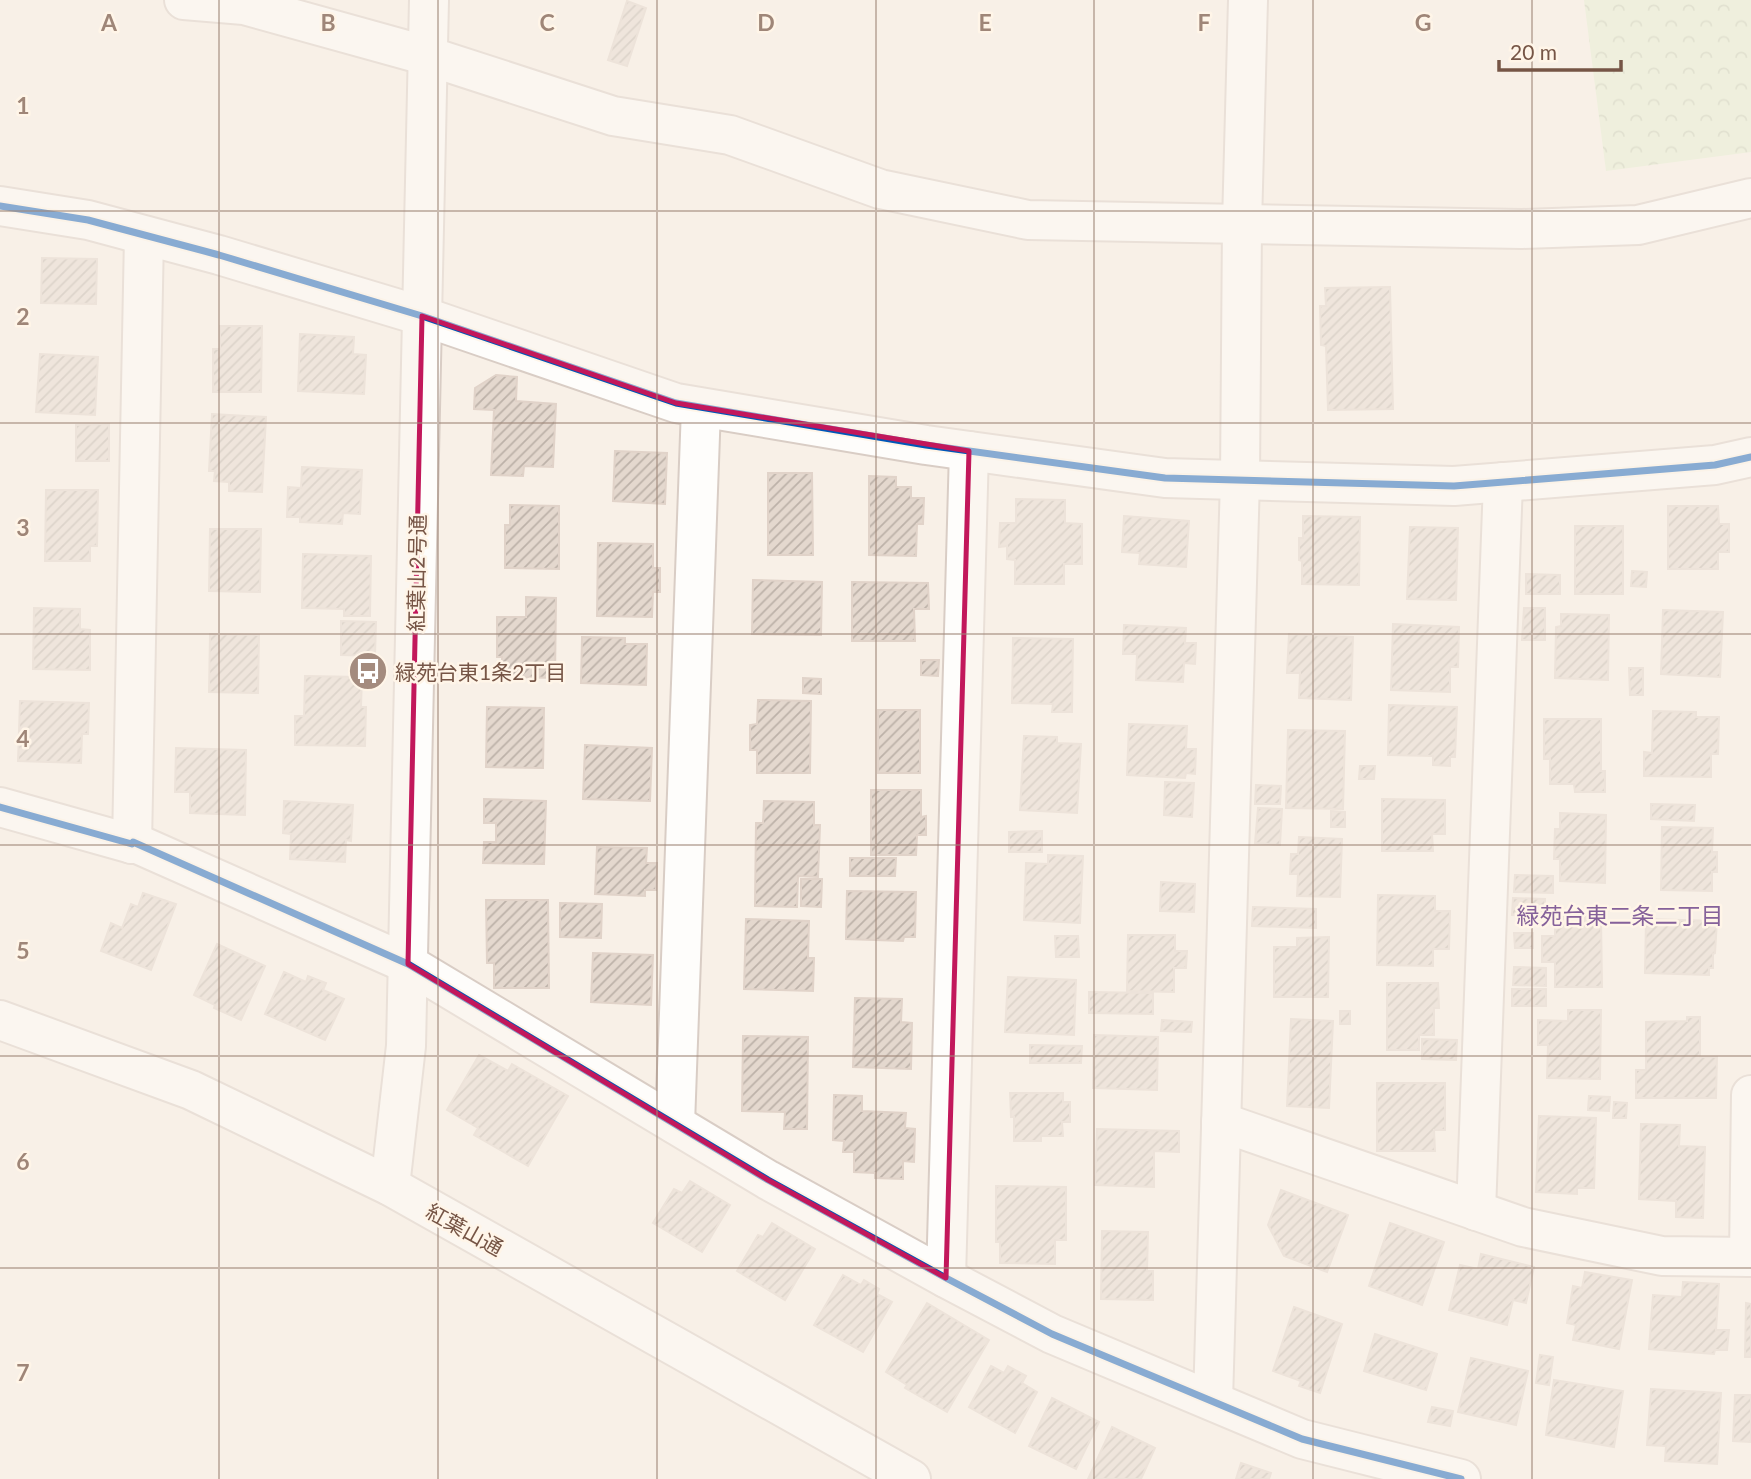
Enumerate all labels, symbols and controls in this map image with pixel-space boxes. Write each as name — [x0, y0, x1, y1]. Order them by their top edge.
text: A — [100, 8, 118, 36]
text: B — [320, 8, 336, 36]
text: C — [539, 8, 555, 36]
text: D — [757, 8, 775, 36]
text: E — [978, 8, 992, 36]
text: F — [1197, 8, 1211, 36]
text: G — [1415, 8, 1431, 36]
scale bar — [1499, 28, 1622, 72]
text: 20 m — [1510, 39, 1557, 64]
text: 1 — [16, 91, 30, 119]
text: 2 — [16, 302, 30, 330]
text: 3 — [16, 513, 30, 541]
street label: 紅葉山2号通 — [402, 514, 430, 632]
bus stop icon: 緑苑台東1条2丁目 — [347, 650, 389, 692]
place label: 緑苑台東1条2丁目 — [395, 659, 566, 684]
text: 4 — [16, 724, 30, 752]
district label: 緑苑台東二条二丁目 — [1517, 901, 1724, 929]
text: 5 — [16, 936, 30, 964]
text: 6 — [16, 1147, 30, 1175]
street label: 紅葉山通 — [422, 1198, 508, 1260]
text: 7 — [16, 1358, 30, 1386]

